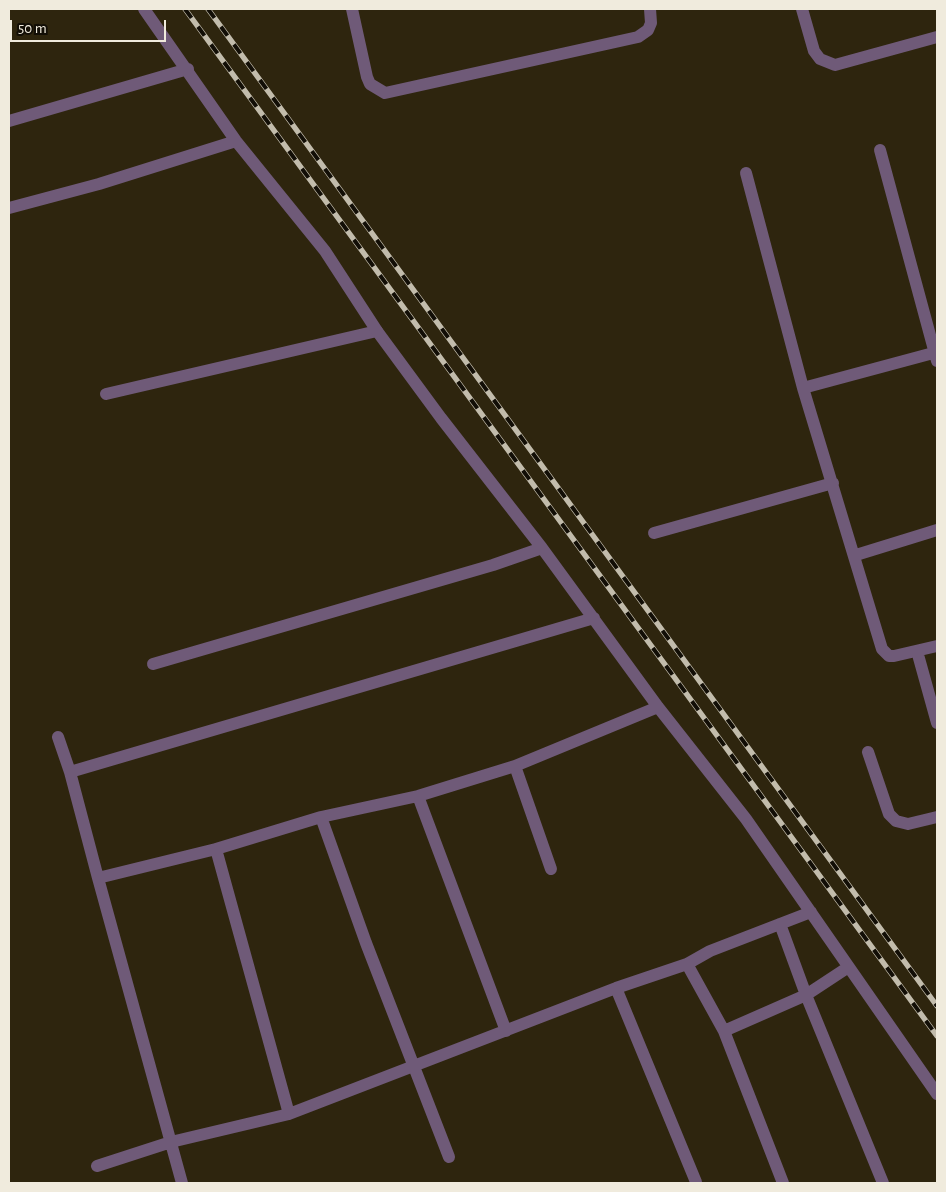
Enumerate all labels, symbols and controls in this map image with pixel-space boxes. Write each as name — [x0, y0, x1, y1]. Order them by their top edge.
scale bar — [12, 10, 169, 42]
text: 50 m — [18, 21, 47, 36]

